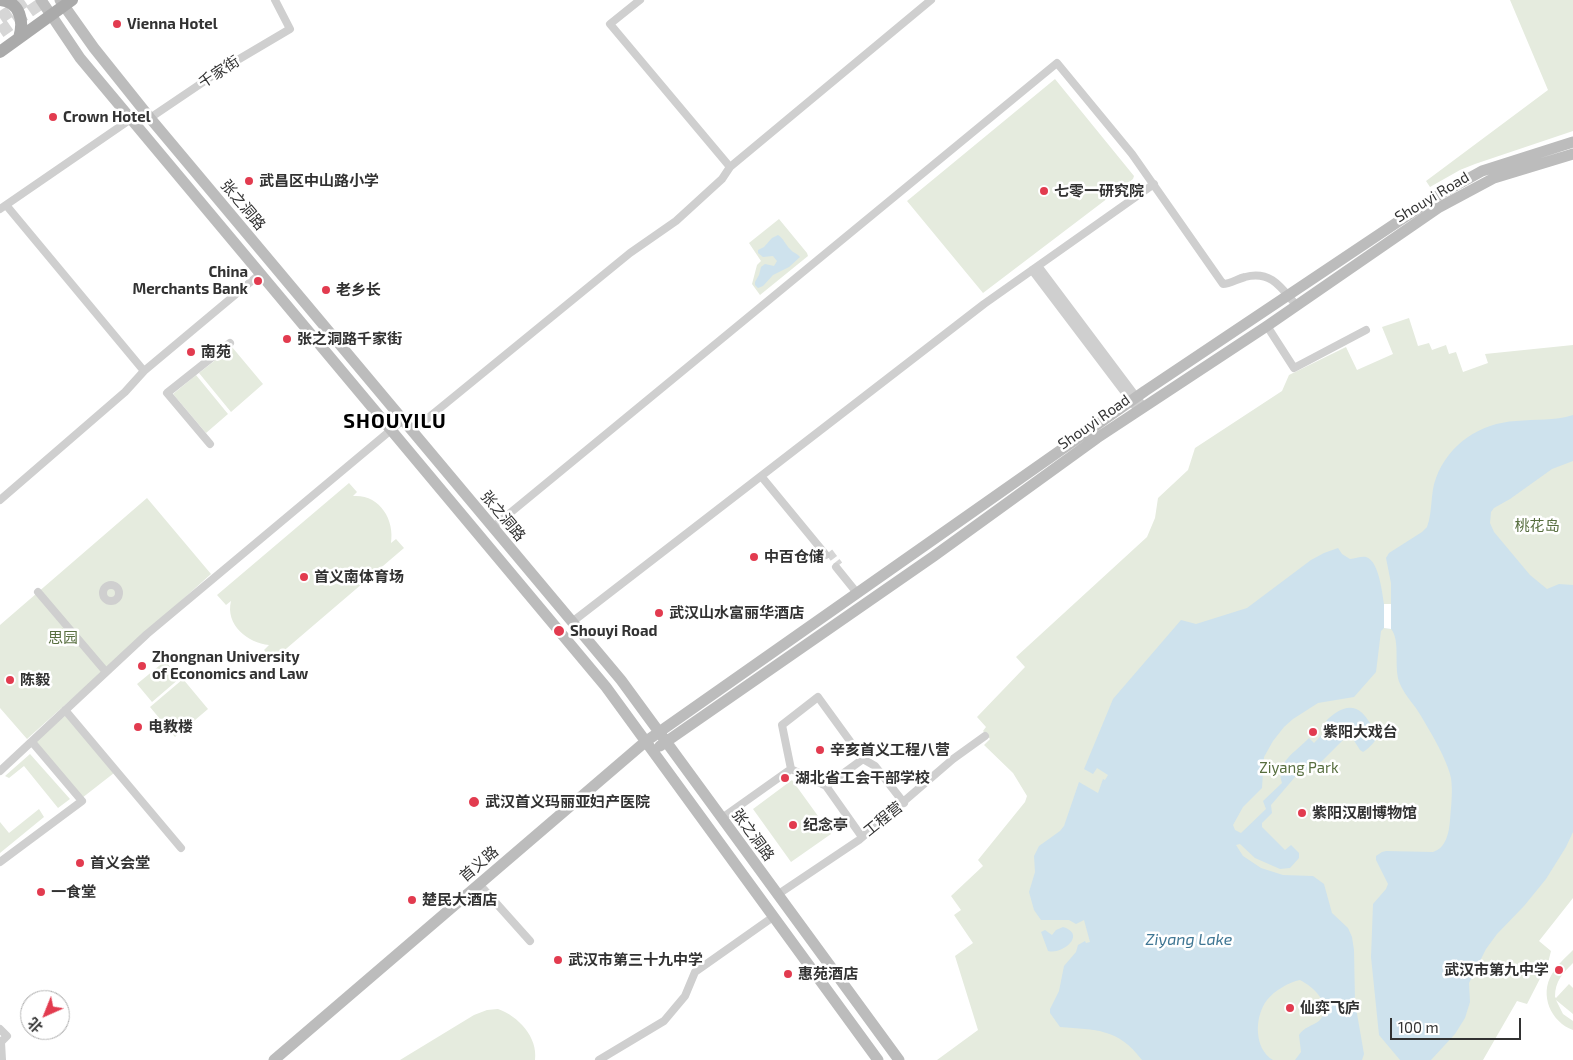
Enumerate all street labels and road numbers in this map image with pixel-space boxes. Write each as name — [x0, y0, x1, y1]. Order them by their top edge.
street label: 千家街 — [195, 52, 243, 92]
street label: Shouyi Road — [1391, 168, 1473, 226]
street label: 张之洞路 — [217, 176, 269, 234]
street label: Shouyi Road — [1055, 391, 1133, 453]
street label: 张之洞路 — [477, 487, 529, 545]
street label: 工程营 — [860, 798, 906, 840]
street label: 张之洞路 — [728, 805, 778, 865]
street label: 首义路 — [456, 842, 502, 886]

